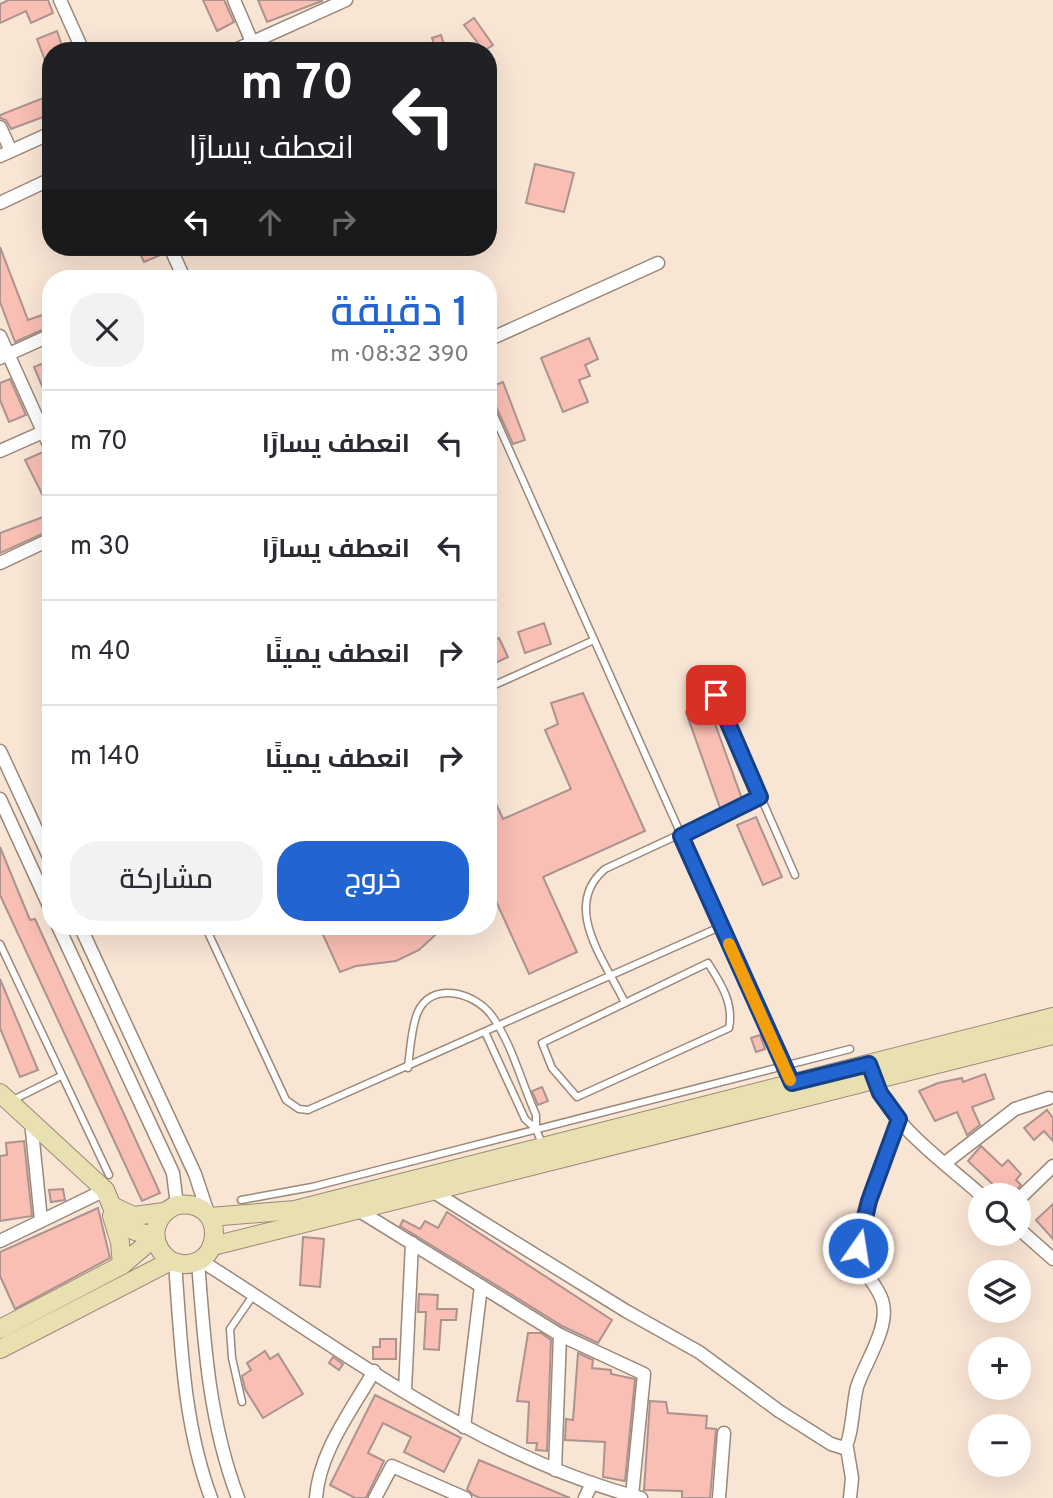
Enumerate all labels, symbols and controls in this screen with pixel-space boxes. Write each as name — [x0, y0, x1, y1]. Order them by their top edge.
text: 70 m — [240, 55, 354, 117]
icon: left — [378, 70, 469, 161]
text: انعطف يسارًا — [189, 130, 354, 170]
icon: left — [178, 203, 216, 241]
icon: ahead — [251, 203, 289, 241]
icon: right — [324, 203, 362, 241]
text: 1 دقيقة — [330, 288, 469, 341]
button: close — [70, 293, 144, 367]
text: 390 m · 08:32 — [330, 341, 469, 370]
icon: left — [431, 424, 469, 462]
text: 70 m — [70, 426, 128, 459]
text: انعطف يسارًا — [262, 429, 410, 462]
icon: left — [431, 529, 469, 567]
text: 30 m — [70, 531, 130, 564]
text: انعطف يسارًا — [262, 534, 410, 567]
icon: right — [431, 634, 469, 672]
text: 40 m — [70, 636, 131, 669]
text: انعطف يمينًا — [265, 639, 410, 672]
pin — [686, 665, 746, 725]
icon: arrive — [697, 676, 735, 714]
icon: right — [431, 739, 469, 777]
text: 140 m — [70, 741, 140, 774]
text: انعطف يمينًا — [265, 744, 410, 777]
button: مشاركة — [70, 841, 263, 921]
button: خروج — [277, 841, 469, 921]
map controls — [968, 1183, 1031, 1477]
button: search — [968, 1183, 1031, 1246]
position arrow — [821, 1211, 895, 1285]
button: layers — [968, 1260, 1031, 1323]
button: + — [968, 1337, 1031, 1400]
button: − — [968, 1414, 1031, 1477]

